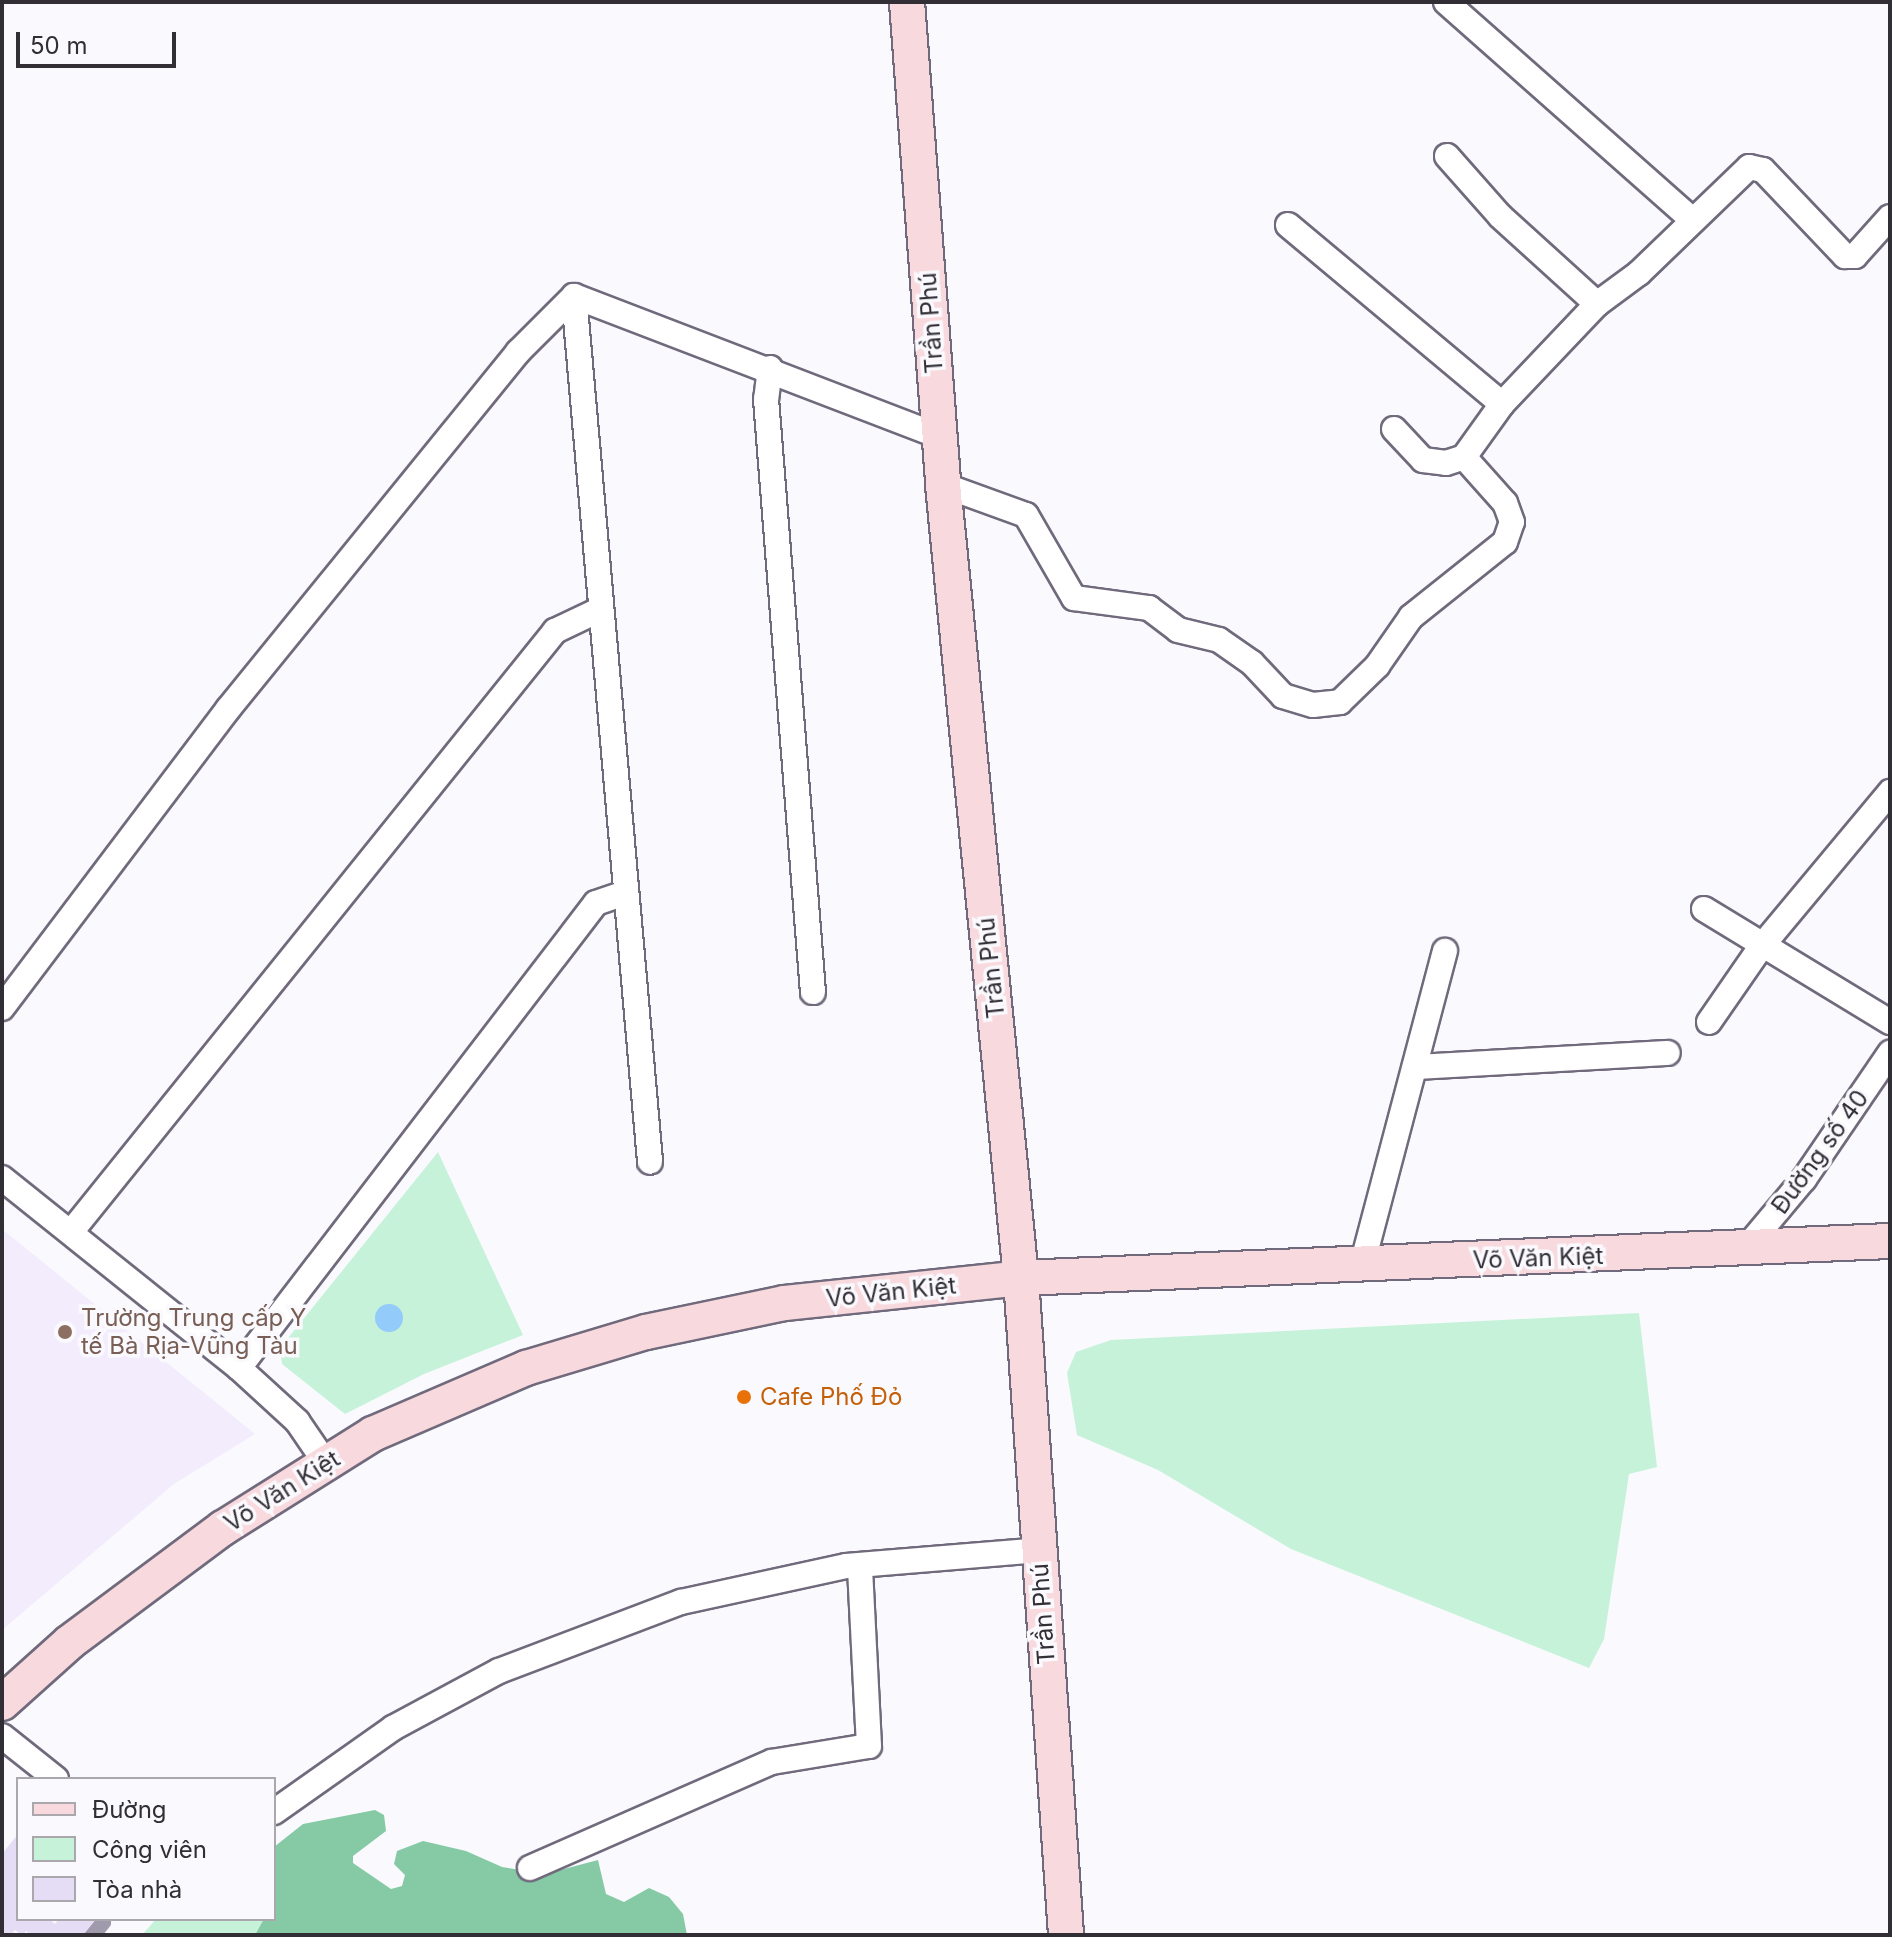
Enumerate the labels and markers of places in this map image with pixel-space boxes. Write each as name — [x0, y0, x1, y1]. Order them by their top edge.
place label: Trường Trung cấp Y tế Bà Rịa-Vũng Tàu — [81, 1304, 306, 1360]
marker: Trường Trung cấp Y tế Bà Rịa-Vũng Tàu — [56, 1323, 74, 1341]
place label: Cafe Phố Đỏ — [760, 1383, 902, 1411]
marker: Cafe Phố Đỏ — [735, 1388, 753, 1406]

